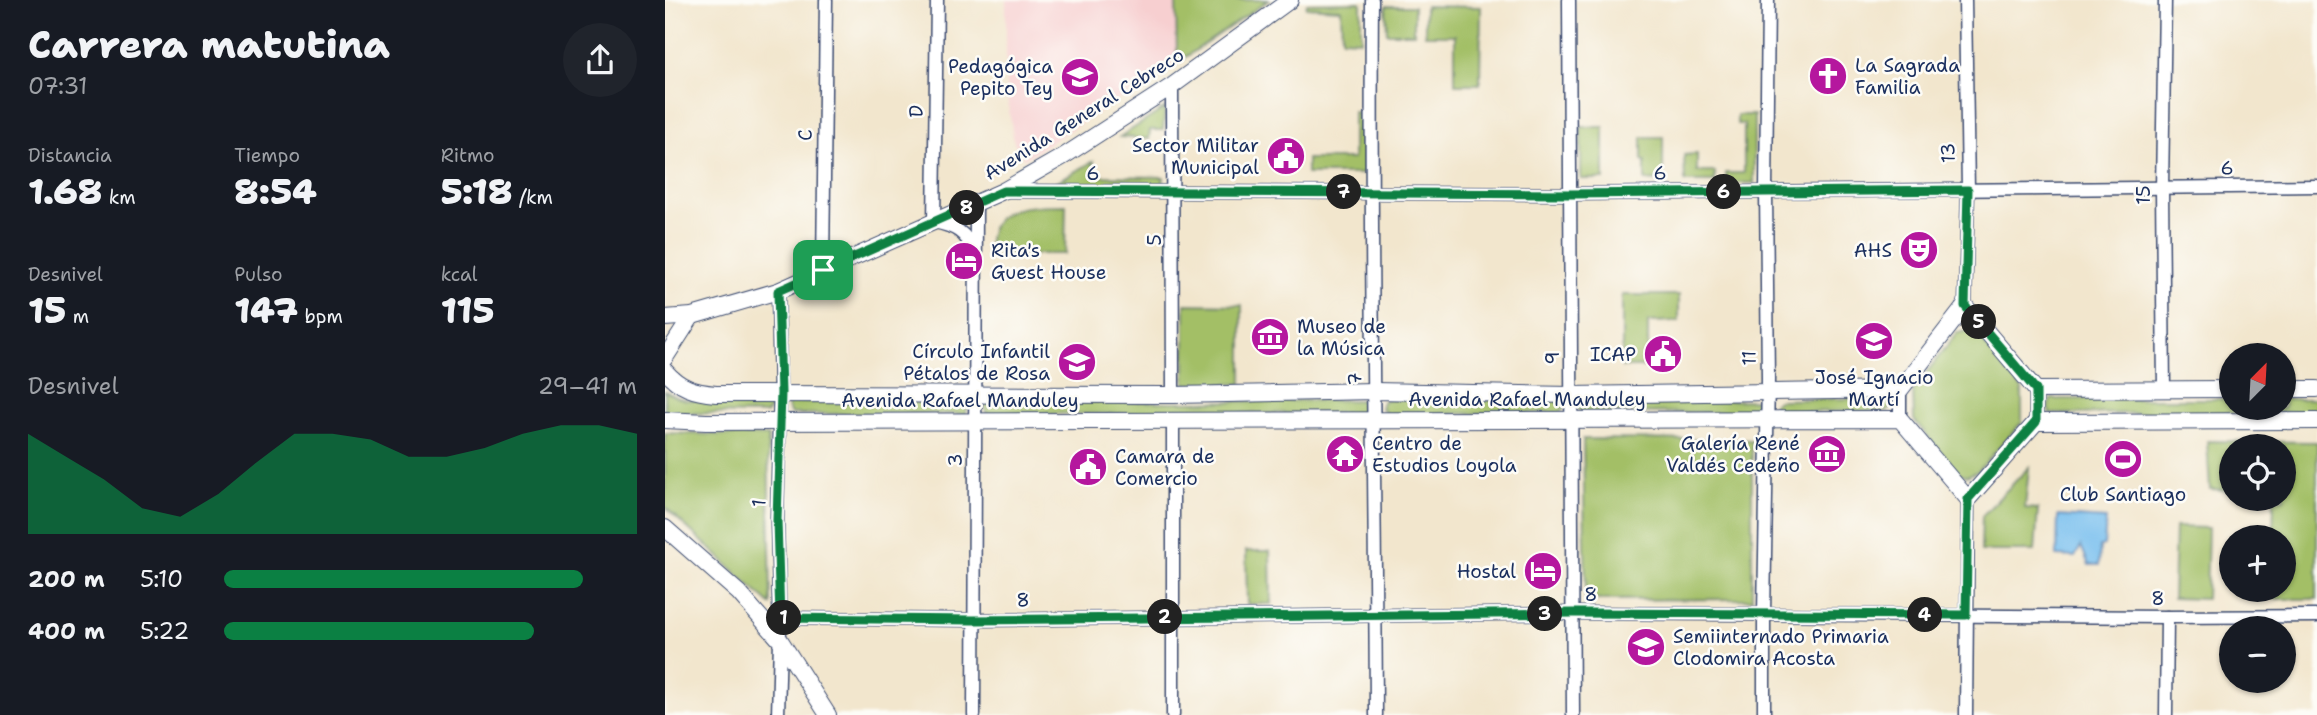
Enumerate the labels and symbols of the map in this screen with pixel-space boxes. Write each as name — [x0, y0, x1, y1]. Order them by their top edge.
street label: Avenida General Cebreco — [979, 42, 1189, 186]
place label: La Sagrada Familia — [1855, 53, 1960, 100]
place label: Pedagógica Pepito Tey — [948, 54, 1053, 101]
church icon: La Sagrada Familia — [1807, 55, 1849, 97]
school or university icon: Pedagógica Pepito Tey — [1059, 56, 1101, 98]
street label: D — [903, 105, 929, 117]
street label: C — [792, 129, 818, 141]
place label: Sector Militar Municipal — [1132, 133, 1259, 180]
public building icon: Sector Militar Municipal — [1265, 135, 1307, 177]
street label: 13 — [1935, 143, 1961, 163]
street label: 6 — [2220, 155, 2234, 181]
street label: 6 — [1653, 160, 1667, 186]
street label: 6 — [1086, 161, 1100, 186]
pin: 7 — [1327, 174, 1361, 210]
pin: 6 — [1707, 174, 1741, 210]
street label: 15 — [2131, 185, 2156, 205]
pin: 8 — [949, 190, 985, 226]
theatre icon: AHS — [1898, 229, 1940, 271]
street label: 5 — [1142, 234, 1167, 246]
place label: Rita's Guest House — [991, 238, 1106, 285]
place label: AHS — [1854, 238, 1892, 263]
pin — [793, 240, 853, 300]
hotel icon: Rita's Guest House — [943, 240, 985, 282]
pin: 5 — [1961, 304, 1997, 340]
place label: Museo de la Música — [1297, 314, 1386, 361]
museum icon: Museo de la Música — [1249, 316, 1291, 358]
school or university icon: José Ignacio Martí — [1853, 320, 1895, 362]
public building icon: ICAP — [1642, 333, 1684, 375]
place label: Círculo Infantil Pétalos de Rosa — [903, 339, 1050, 386]
school or university icon: Círculo Infantil Pétalos de Rosa — [1056, 341, 1098, 383]
place label: ICAP — [1590, 342, 1636, 367]
north arrow — [2219, 343, 2296, 420]
street label: 11 — [1736, 350, 1762, 366]
street label: 9 — [1540, 351, 1565, 365]
place label: José Ignacio Martí — [1814, 365, 1934, 412]
street label: 7 — [1342, 372, 1368, 386]
street label: Avenida Rafael Manduley — [1408, 387, 1646, 412]
street label: Avenida Rafael Manduley — [841, 388, 1079, 413]
place label: Centro de Estudios Loyola — [1372, 431, 1517, 478]
place label: Galería René Valdés Cedeño — [1666, 431, 1800, 478]
temple icon: Centro de Estudios Loyola — [1324, 433, 1366, 475]
museum icon: Galería René Valdés Cedeño — [1806, 433, 1848, 475]
sports icon: Club Santiago — [2102, 438, 2144, 480]
place label: Camara de Comercio — [1115, 444, 1215, 491]
public building icon: Camara de Comercio — [1067, 446, 1109, 488]
street label: 3 — [942, 453, 968, 467]
place label: Club Santiago — [2060, 482, 2186, 507]
street label: 1 — [746, 499, 772, 507]
hotel icon: Hostal — [1522, 550, 1564, 592]
place label: Hostal — [1457, 559, 1516, 584]
street label: 8 — [1584, 582, 1598, 607]
street label: 8 — [2151, 586, 2165, 611]
street label: 8 — [1016, 587, 1030, 613]
pin: 3 — [1527, 596, 1563, 632]
pin: 4 — [1907, 598, 1943, 632]
pin: 1 — [767, 600, 801, 636]
pin: 2 — [1147, 600, 1183, 634]
place label: Semiinternado Primaria Clodomira Acosta — [1673, 624, 1889, 671]
school or university icon: Semiinternado Primaria Clodomira Acosta — [1625, 626, 1667, 668]

